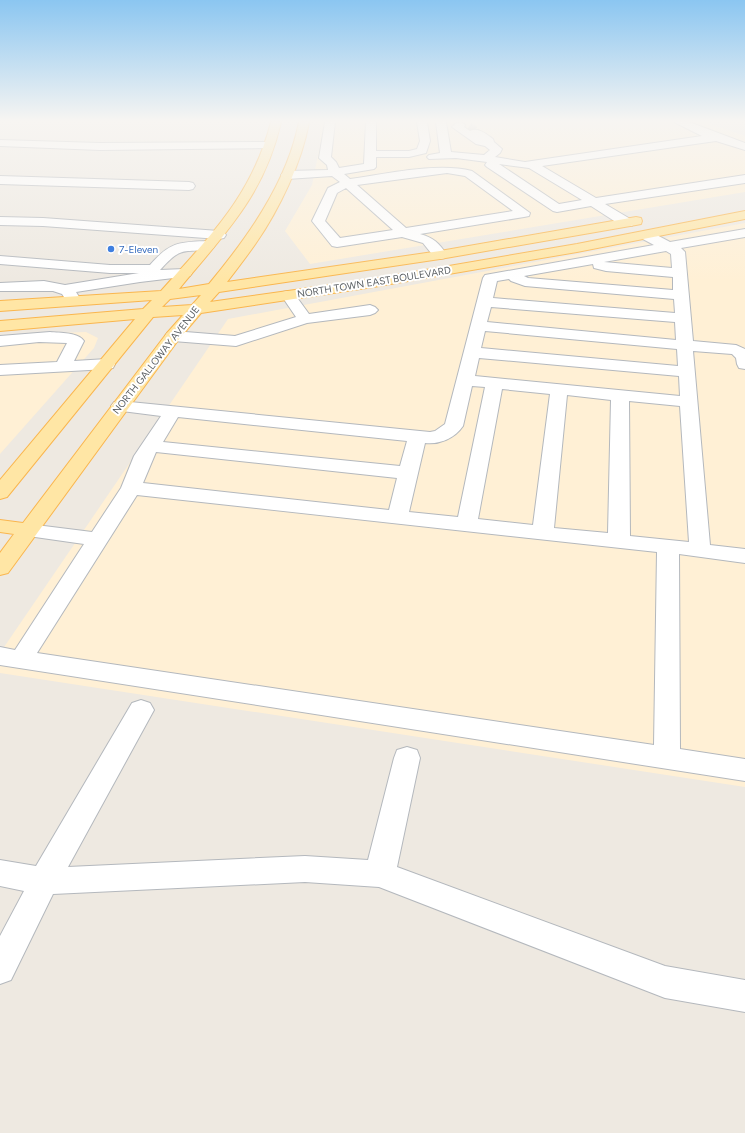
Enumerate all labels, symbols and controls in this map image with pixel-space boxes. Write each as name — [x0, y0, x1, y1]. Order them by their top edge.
place label: 7-Eleven — [119, 243, 159, 256]
marker: 7-Eleven — [106, 244, 116, 254]
street label: NORTH TOWN EAST BOULEVARD — [296, 263, 452, 301]
street label: NORTH GALLOWAY AVENUE — [110, 303, 202, 417]

